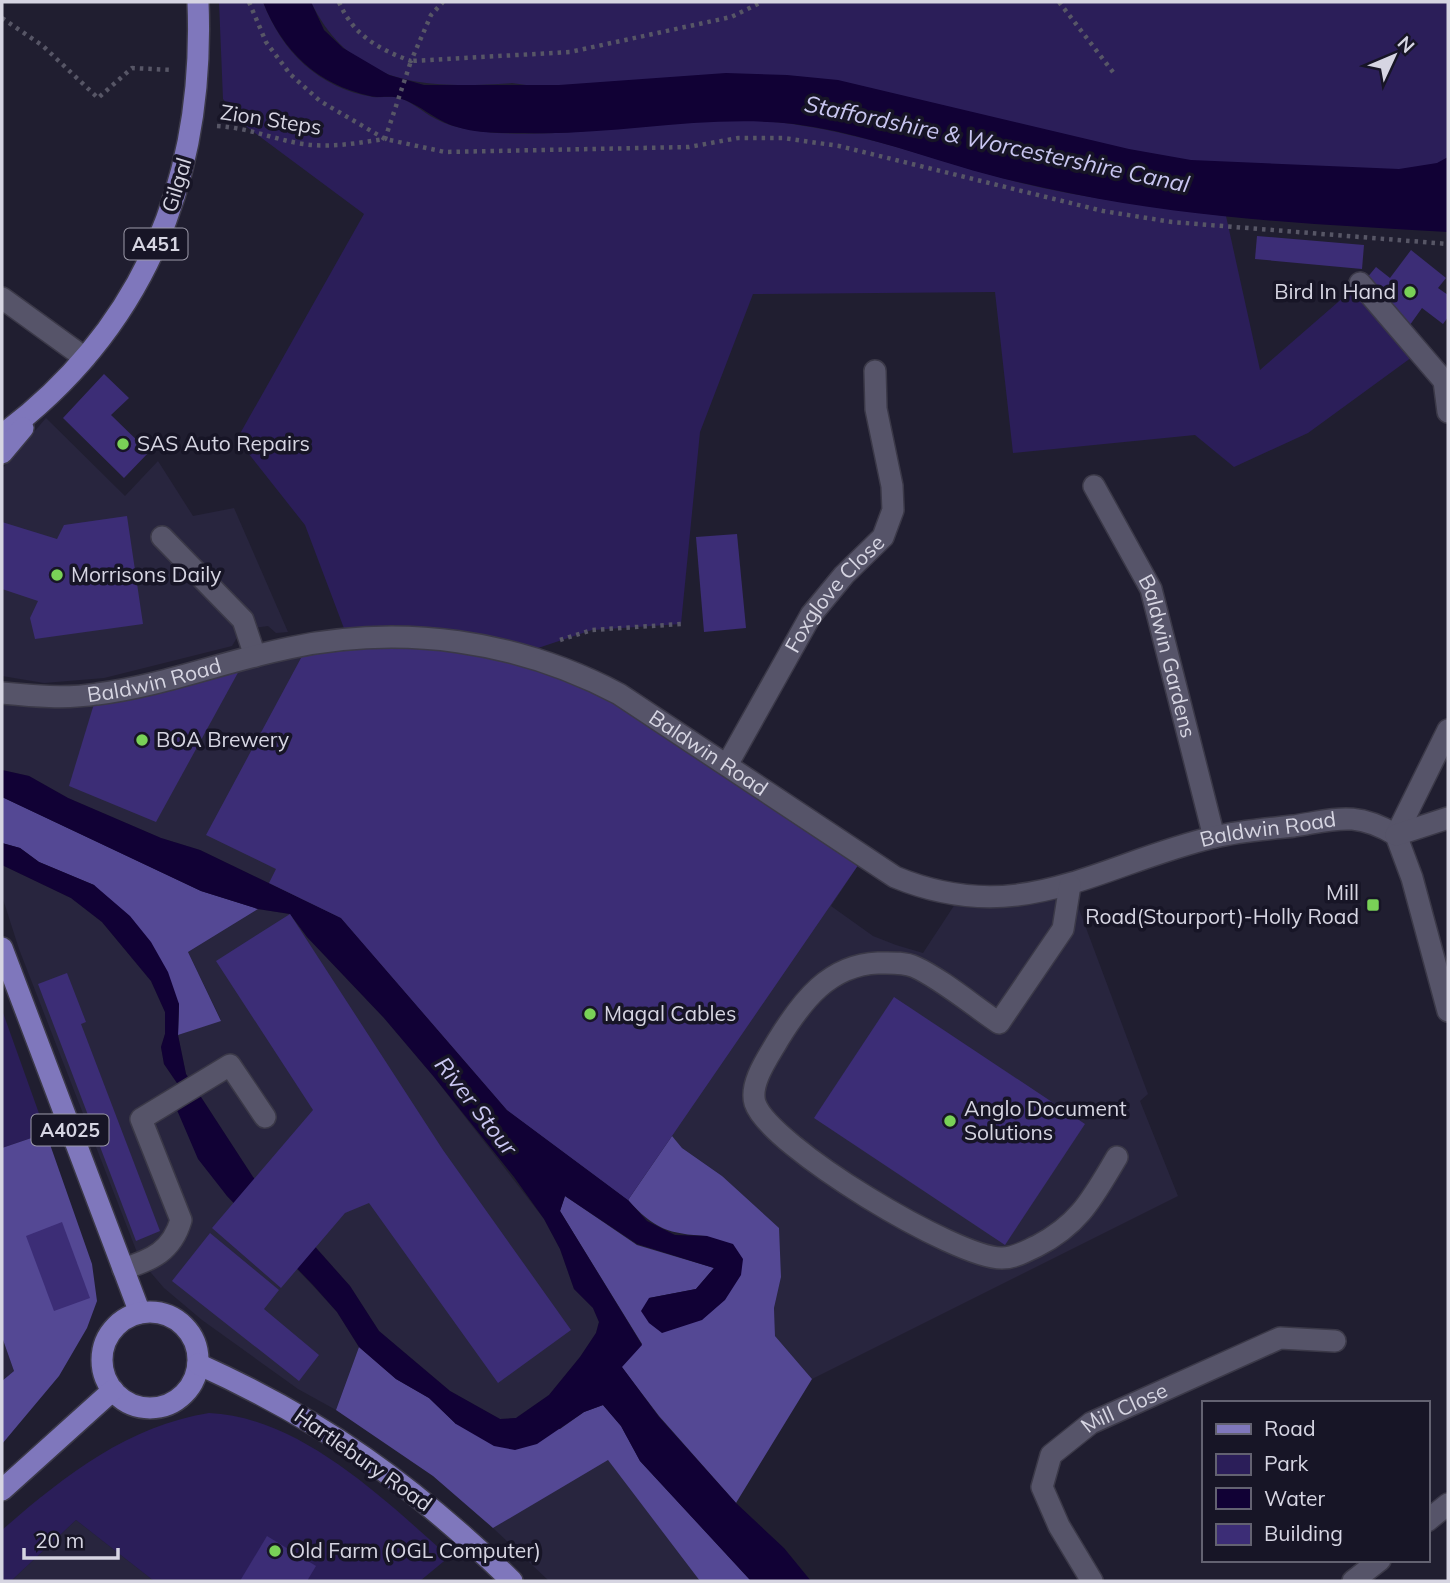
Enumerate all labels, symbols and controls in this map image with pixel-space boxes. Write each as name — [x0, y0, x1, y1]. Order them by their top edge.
north arrow — [1359, 21, 1429, 91]
text: N — [1393, 31, 1420, 58]
water label: Staffordshire & Worcestershire Canal — [802, 88, 1193, 199]
street label: Zion Steps — [219, 98, 324, 140]
street label: Gilgal — [155, 154, 197, 215]
road number: A451 — [124, 228, 188, 260]
place label: Bird In Hand — [1274, 278, 1396, 304]
marker: Bird In Hand — [1402, 284, 1418, 300]
place label: SAS Auto Repairs — [137, 430, 310, 456]
marker: SAS Auto Repairs — [115, 436, 131, 452]
street label: Foxglove Close — [779, 529, 889, 657]
place label: Morrisons Daily — [71, 561, 221, 587]
marker: Morrisons Daily — [49, 567, 65, 583]
street label: Baldwin Gardens — [1133, 569, 1202, 740]
street label: Baldwin Road — [85, 652, 224, 707]
street label: Baldwin Road — [645, 704, 773, 801]
place label: BOA Brewery — [156, 726, 289, 752]
marker: BOA Brewery — [134, 732, 150, 748]
street label: Baldwin Road — [1197, 805, 1337, 852]
place label: Mill Road(Stourport)-Holly Road — [1085, 879, 1359, 929]
marker: Mill Road(Stourport)-Holly Road — [1365, 897, 1381, 913]
place label: Magal Cables — [604, 1000, 736, 1026]
marker: Magal Cables — [582, 1006, 598, 1022]
water label: River Stour — [429, 1051, 525, 1162]
place label: Anglo Document Solutions — [964, 1095, 1127, 1145]
marker: Anglo Document Solutions — [942, 1113, 958, 1129]
road number: A4025 — [32, 1114, 108, 1146]
street label: Mill Close — [1075, 1376, 1171, 1438]
legend — [1202, 1401, 1429, 1562]
street label: Hartlebury Road — [290, 1402, 437, 1516]
text: Road — [1264, 1415, 1315, 1441]
text: Park — [1264, 1450, 1308, 1476]
text: Water — [1264, 1485, 1325, 1511]
scale bar — [24, 1516, 119, 1560]
text: Building — [1264, 1520, 1343, 1546]
text: 20 m — [35, 1527, 84, 1553]
place label: Old Farm (OGL Computer) — [289, 1537, 541, 1563]
marker: Old Farm (OGL Computer) — [267, 1543, 283, 1559]

